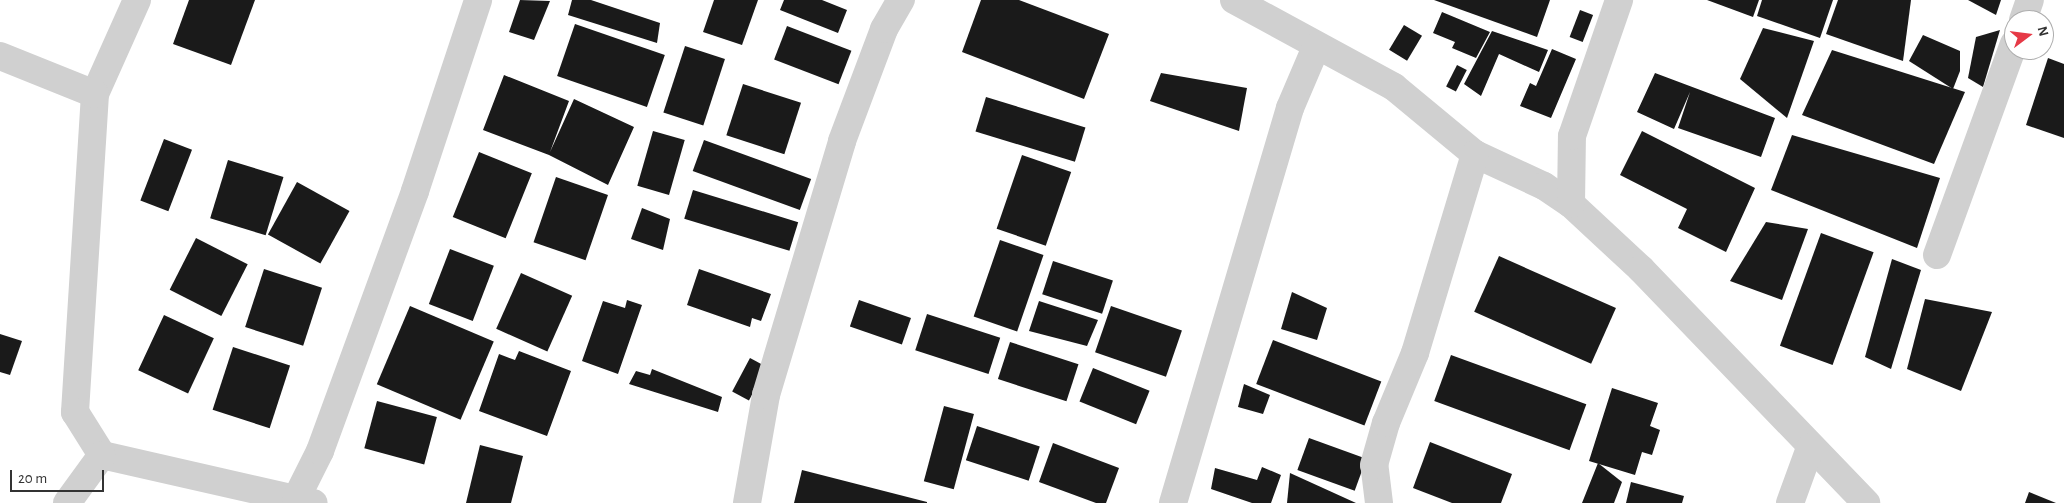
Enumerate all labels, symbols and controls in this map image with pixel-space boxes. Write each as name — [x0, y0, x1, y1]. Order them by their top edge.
north arrow — [2004, 10, 2054, 60]
text: N — [2034, 25, 2051, 38]
scale bar — [12, 460, 106, 492]
text: 20 m — [18, 471, 47, 486]

